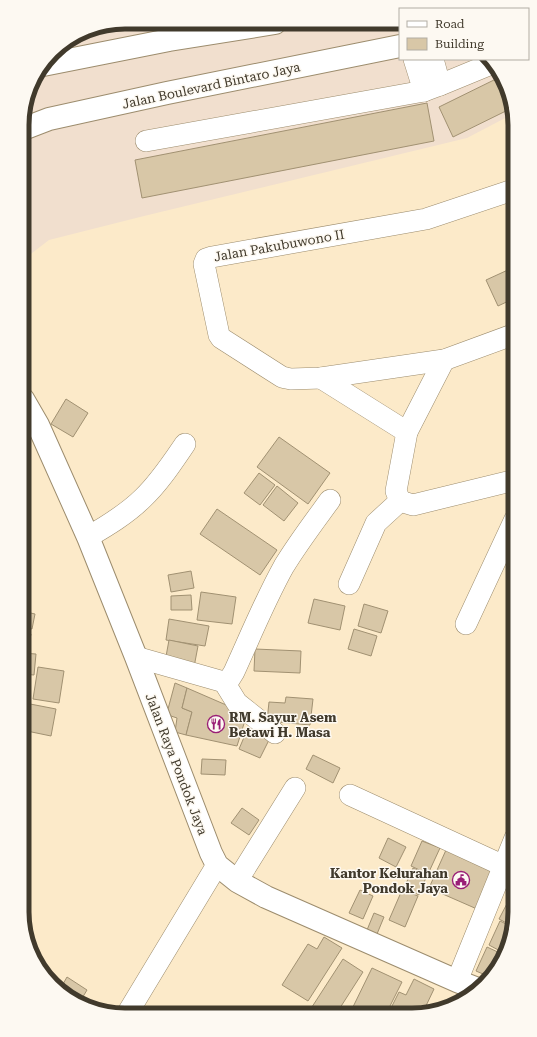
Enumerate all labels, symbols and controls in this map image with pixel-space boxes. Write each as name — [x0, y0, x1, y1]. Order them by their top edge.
legend — [399, 8, 529, 60]
text: Road — [435, 17, 465, 31]
text: Building — [435, 37, 484, 51]
street label: Jalan Boulevard Bintaro Jaya — [121, 59, 301, 112]
street label: Jalan Pakubuwono II — [213, 227, 346, 264]
street label: Jalan Raya Pondok Jaya — [143, 691, 211, 837]
place label: RM. Sayur Asem Betawi H. Masa — [229, 710, 337, 740]
restaurant icon: RM. Sayur Asem Betawi H. Masa — [206, 714, 226, 734]
place label: Kantor Kelurahan Pondok Jaya — [330, 866, 448, 896]
public building icon: Kantor Kelurahan Pondok Jaya — [451, 870, 471, 890]

